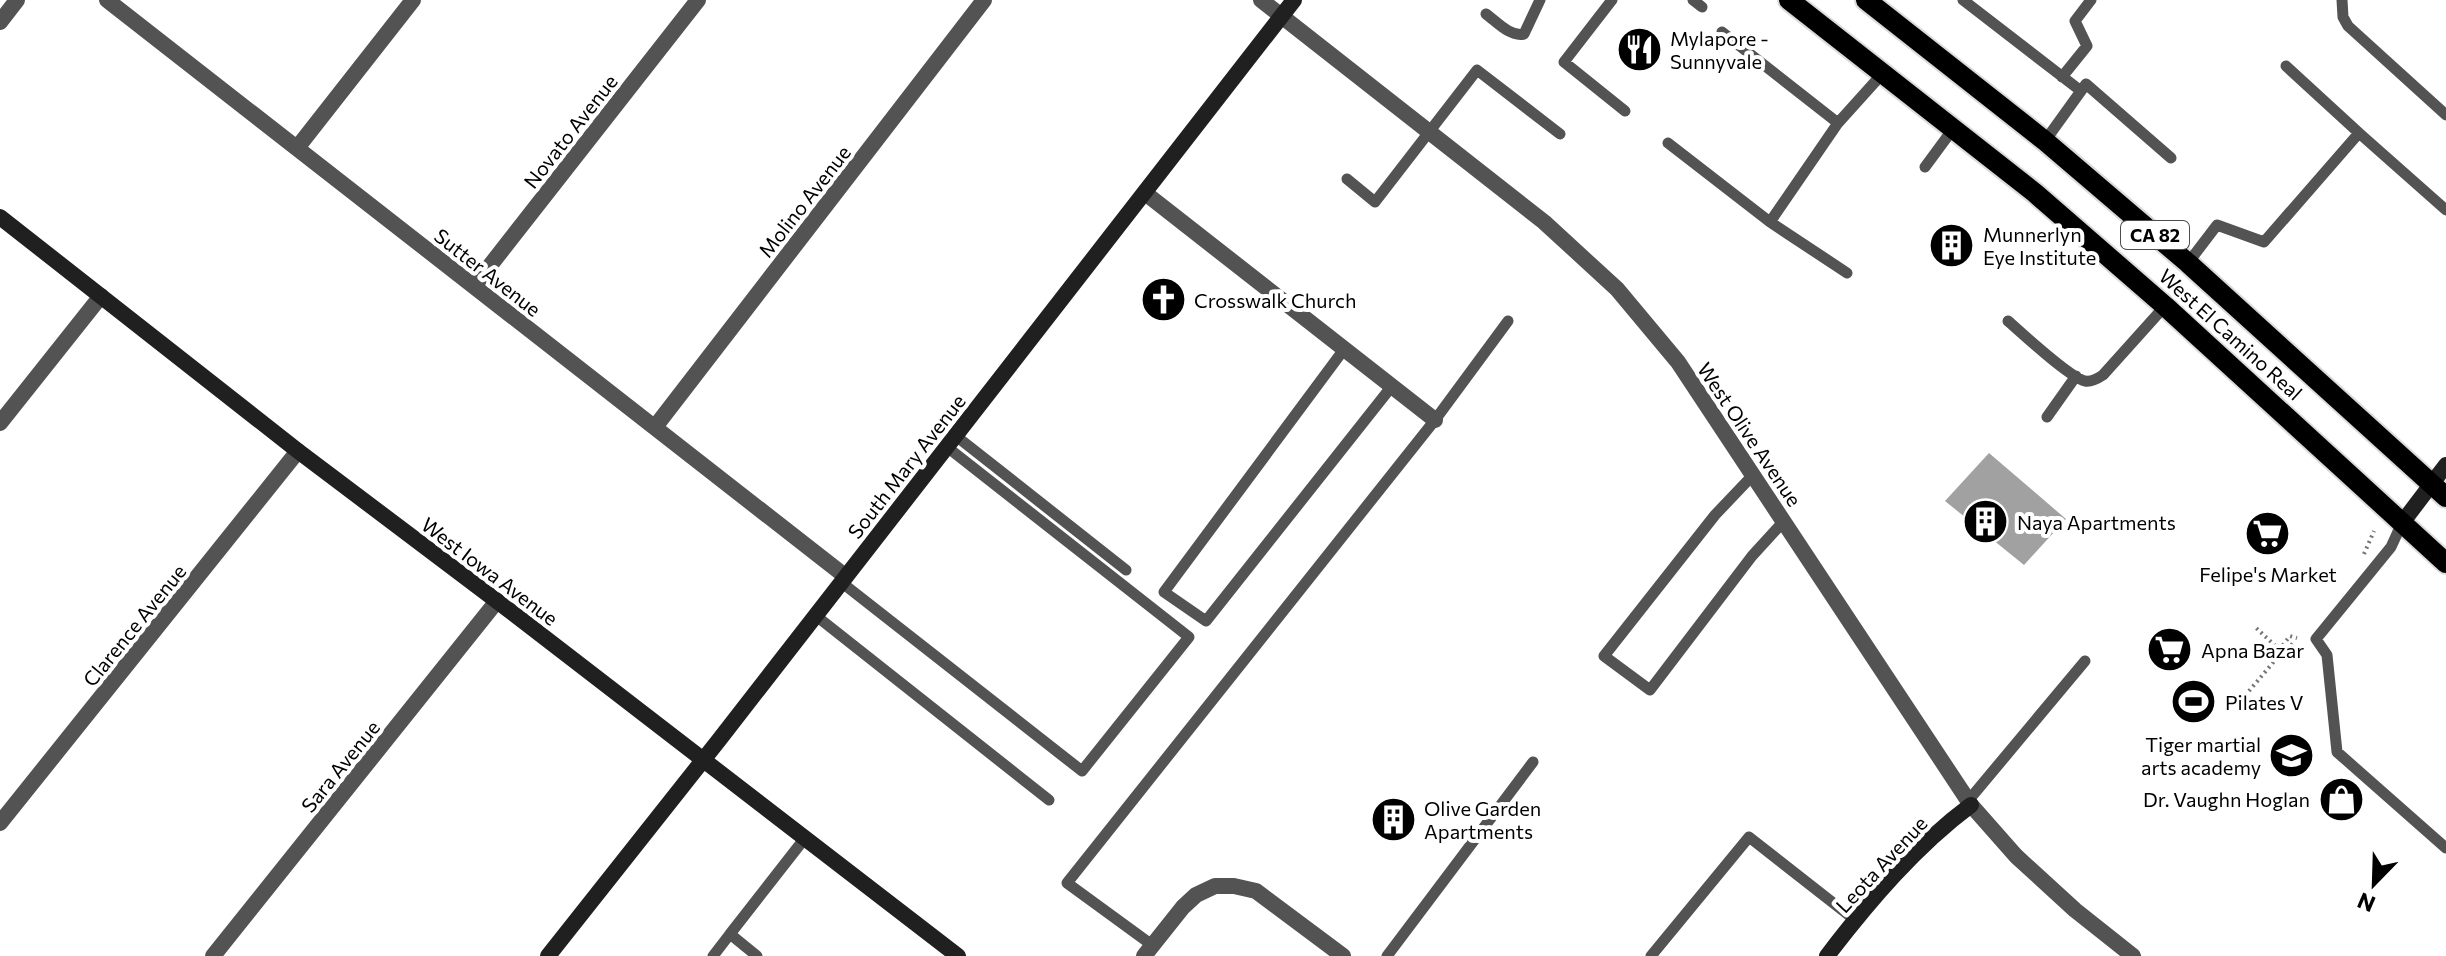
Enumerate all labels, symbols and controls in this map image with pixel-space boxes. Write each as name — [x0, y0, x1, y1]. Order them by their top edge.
restaurant icon: Mylapore - Sunnyvale — [1615, 25, 1663, 73]
place label: Mylapore - Sunnyvale — [1670, 26, 1769, 73]
street label: Novato Avenue — [518, 69, 622, 193]
street label: Molino Avenue — [753, 140, 855, 262]
building icon: Munnerlyn Eye Institute — [1928, 221, 1976, 269]
road number: CA 82 — [2121, 221, 2189, 249]
place label: Munnerlyn Eye Institute — [1983, 222, 2096, 269]
street label: Sutter Avenue — [430, 223, 546, 321]
street label: West El Camino Real — [2155, 263, 2307, 405]
church icon: Crosswalk Church — [1139, 276, 1187, 324]
place label: Crosswalk Church — [1194, 288, 1356, 312]
street label: West Olive Avenue — [1693, 358, 1807, 510]
street label: South Mary Avenue — [842, 389, 970, 543]
building icon: Naya Apartments — [1962, 498, 2010, 546]
place label: Naya Apartments — [2017, 510, 2176, 534]
supermarket icon: Felipe's Market — [2244, 510, 2292, 558]
street label: West Iowa Avenue — [417, 512, 563, 630]
street label: Clarence Avenue — [78, 559, 190, 691]
place label: Felipe's Market — [2199, 562, 2337, 586]
supermarket icon: Apna Bazar — [2146, 626, 2194, 674]
place label: Apna Bazar — [2201, 638, 2304, 662]
sports icon: Pilates V — [2170, 678, 2218, 726]
place label: Pilates V — [2225, 690, 2304, 714]
street label: Sara Avenue — [296, 715, 384, 817]
place label: Tiger martial arts academy — [2141, 732, 2261, 779]
school or university icon: Tiger martial arts academy — [2268, 732, 2316, 780]
shop icon: Dr. Vaughn Hoglan — [2317, 775, 2365, 823]
place label: Dr. Vaughn Hoglan — [2143, 787, 2310, 811]
building icon: Olive Garden Apartments — [1369, 796, 1417, 844]
place label: Olive Garden Apartments — [1424, 796, 1541, 843]
street label: Leota Avenue — [1830, 811, 1932, 917]
north arrow — [2334, 844, 2414, 924]
text: N — [2353, 887, 2379, 919]

